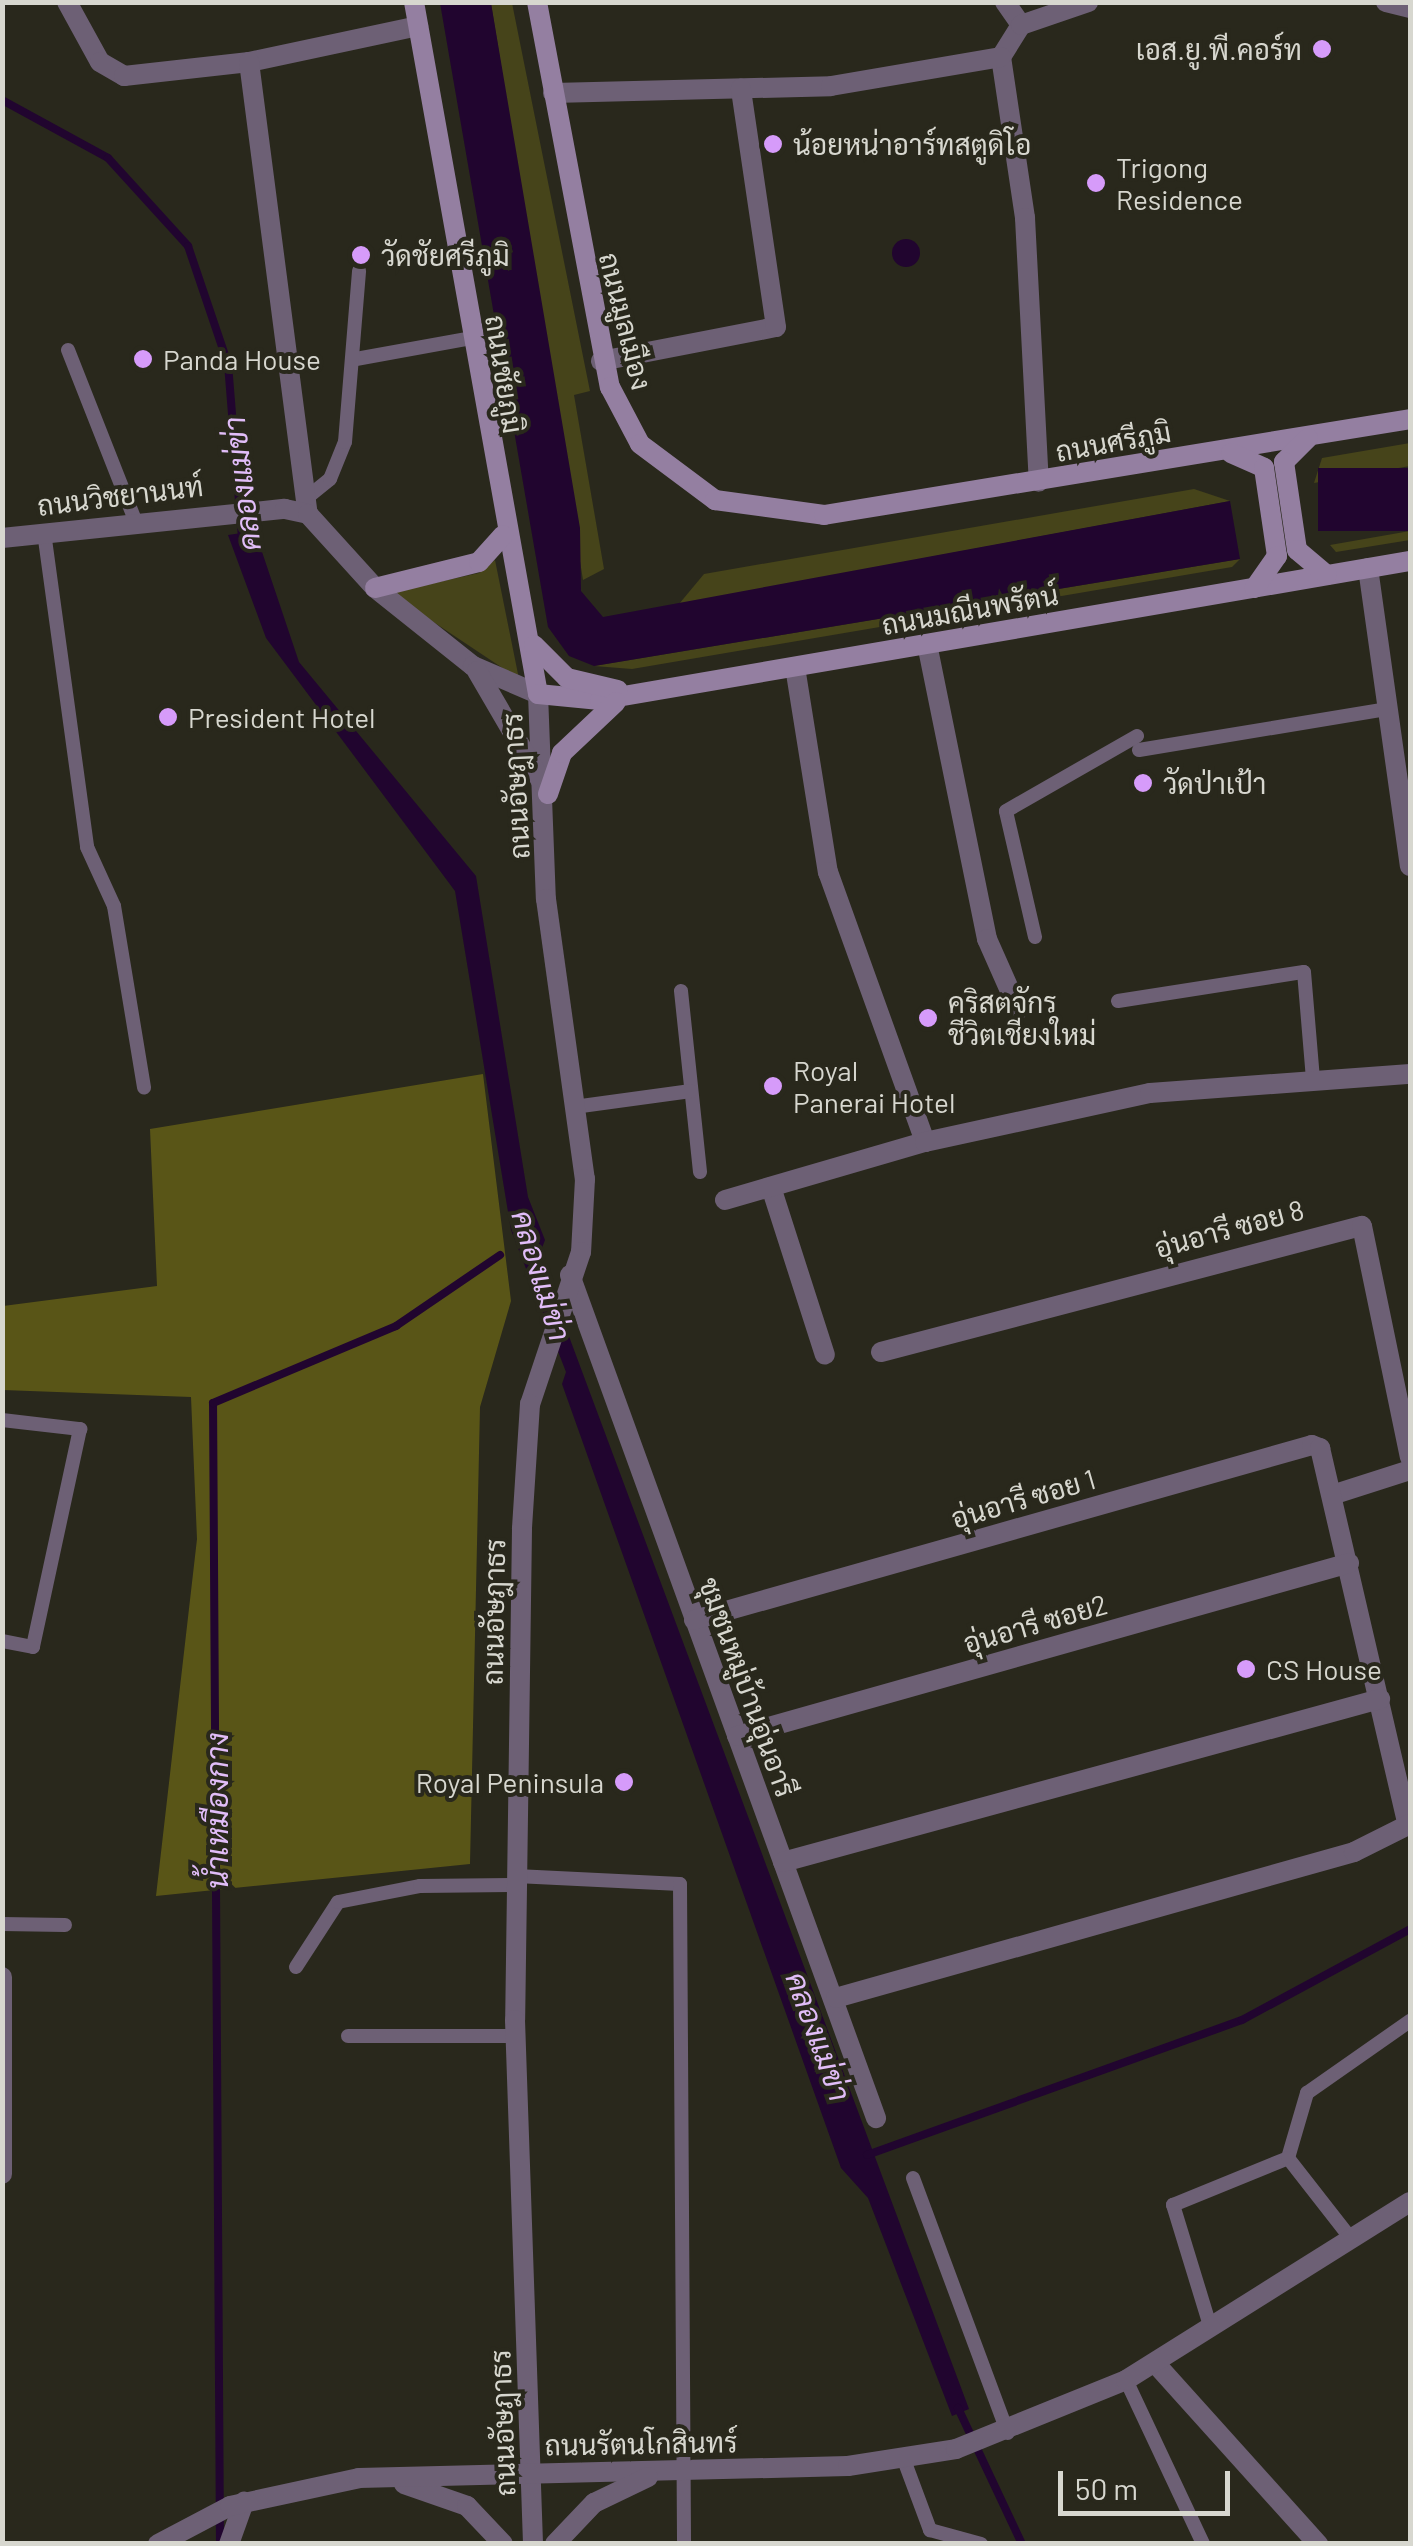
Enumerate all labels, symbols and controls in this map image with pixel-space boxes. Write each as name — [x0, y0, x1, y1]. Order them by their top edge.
place label: เอส.ยู.พี.คอร์ท — [1136, 32, 1302, 66]
marker: เอส.ยู.พี.คอร์ท — [1311, 38, 1333, 60]
place label: น้อยหน่าอาร์ทสตูดิโอ — [793, 127, 1031, 161]
marker: น้อยหน่าอาร์ทสตูดิโอ — [762, 133, 784, 155]
place label: Trigong Residence — [1116, 150, 1243, 216]
marker: Trigong Residence — [1085, 172, 1107, 194]
place label: วัดชัยศรีภูมิ — [381, 238, 510, 272]
marker: วัดชัยศรีภูมิ — [350, 244, 372, 266]
street label: ถนนมูลเมือง — [593, 249, 659, 393]
street label: ถนนชัยภูมิ — [479, 312, 531, 436]
place label: Panda House — [163, 342, 321, 376]
marker: Panda House — [132, 348, 154, 370]
street label: ถนนศรีภูมิ — [1053, 414, 1173, 468]
water label: คลองแม่ข่า — [215, 415, 267, 553]
street label: ถนนวิชยานนท์ — [35, 468, 205, 522]
street label: ถนนมณีนพรัตน์ — [879, 577, 1061, 641]
place label: President Hotel — [188, 700, 376, 734]
marker: President Hotel — [157, 706, 179, 728]
street label: ถนนอัษฎาธร — [494, 712, 536, 860]
place label: วัดป่าเป้า — [1163, 766, 1266, 800]
marker: วัดป่าเป้า — [1132, 772, 1154, 794]
place label: คริสตจักร ชีวิตเชียงใหม่ — [948, 985, 1096, 1051]
marker: คริสตจักร ชีวิตเชียงใหม่ — [917, 1007, 939, 1029]
place label: Royal Panerai Hotel — [793, 1053, 955, 1119]
marker: Royal Panerai Hotel — [762, 1075, 784, 1097]
street label: อุ่นอารี ซอย 8 — [1151, 1192, 1307, 1264]
water label: คลองแม่ข่า — [505, 1205, 579, 1345]
street label: อุ่นอารี ซอย 1 — [947, 1461, 1099, 1535]
street label: ถนนอัษฎาธร — [475, 1538, 511, 1686]
street label: ชุมชนหมู่บ้านอุ่นอารี — [693, 1573, 803, 1801]
street label: อุ่นอารี ซอย2 — [959, 1586, 1111, 1660]
place label: CS House — [1266, 1652, 1382, 1686]
marker: CS House — [1235, 1658, 1257, 1680]
water label: น้ำเหมืองกาง — [198, 1732, 234, 1890]
place label: Royal Peninsula — [416, 1765, 604, 1799]
marker: Royal Peninsula — [613, 1771, 635, 1793]
water label: คลองแม่ข่า — [779, 1966, 859, 2106]
street label: ถนนอัษฎาธร — [483, 2349, 521, 2497]
street label: ถนนรัตนโกสินทร์ — [544, 2425, 738, 2461]
scale bar — [1063, 2451, 1236, 2513]
text: 50 m — [1075, 2470, 1138, 2506]

